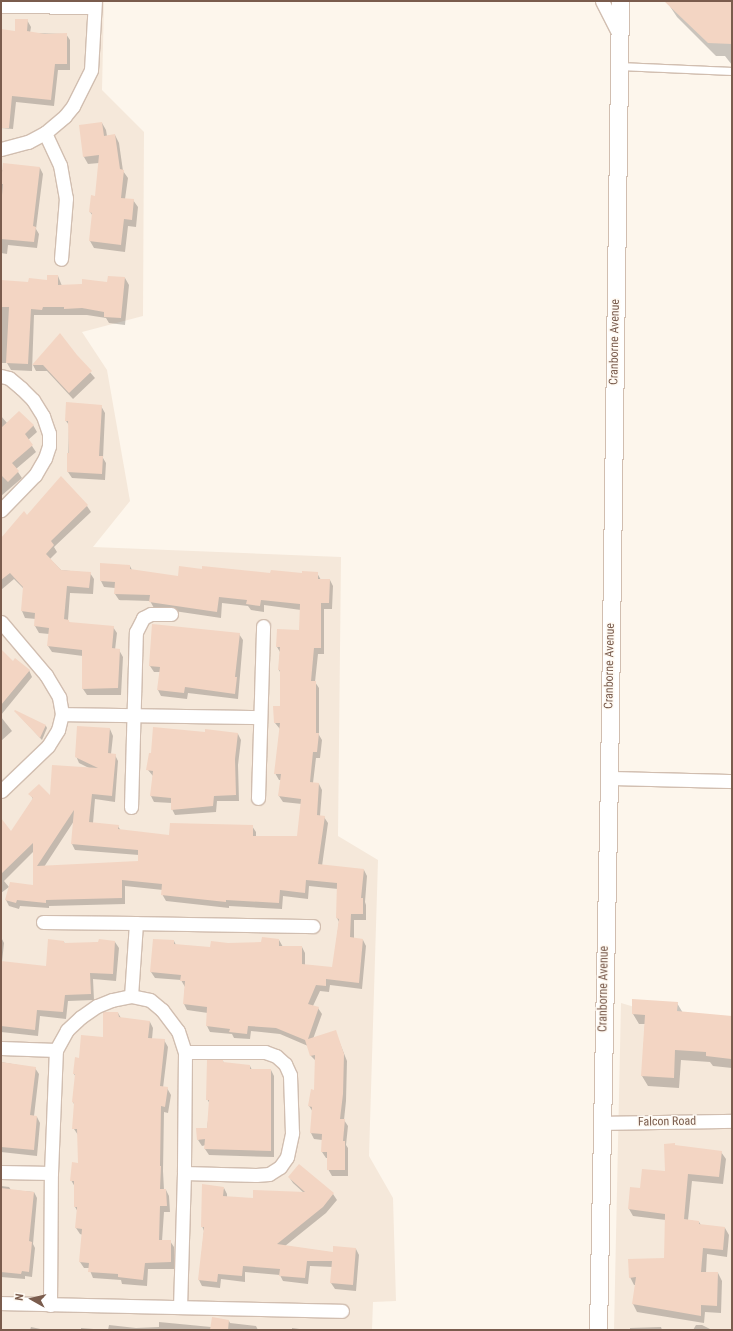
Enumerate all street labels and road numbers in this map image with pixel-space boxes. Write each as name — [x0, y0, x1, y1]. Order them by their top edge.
street label: Cranborne Avenue — [607, 299, 623, 385]
street label: Cranborne Avenue — [602, 623, 618, 709]
street label: Cranborne Avenue — [596, 946, 612, 1032]
street label: Falcon Road — [638, 1114, 696, 1130]

